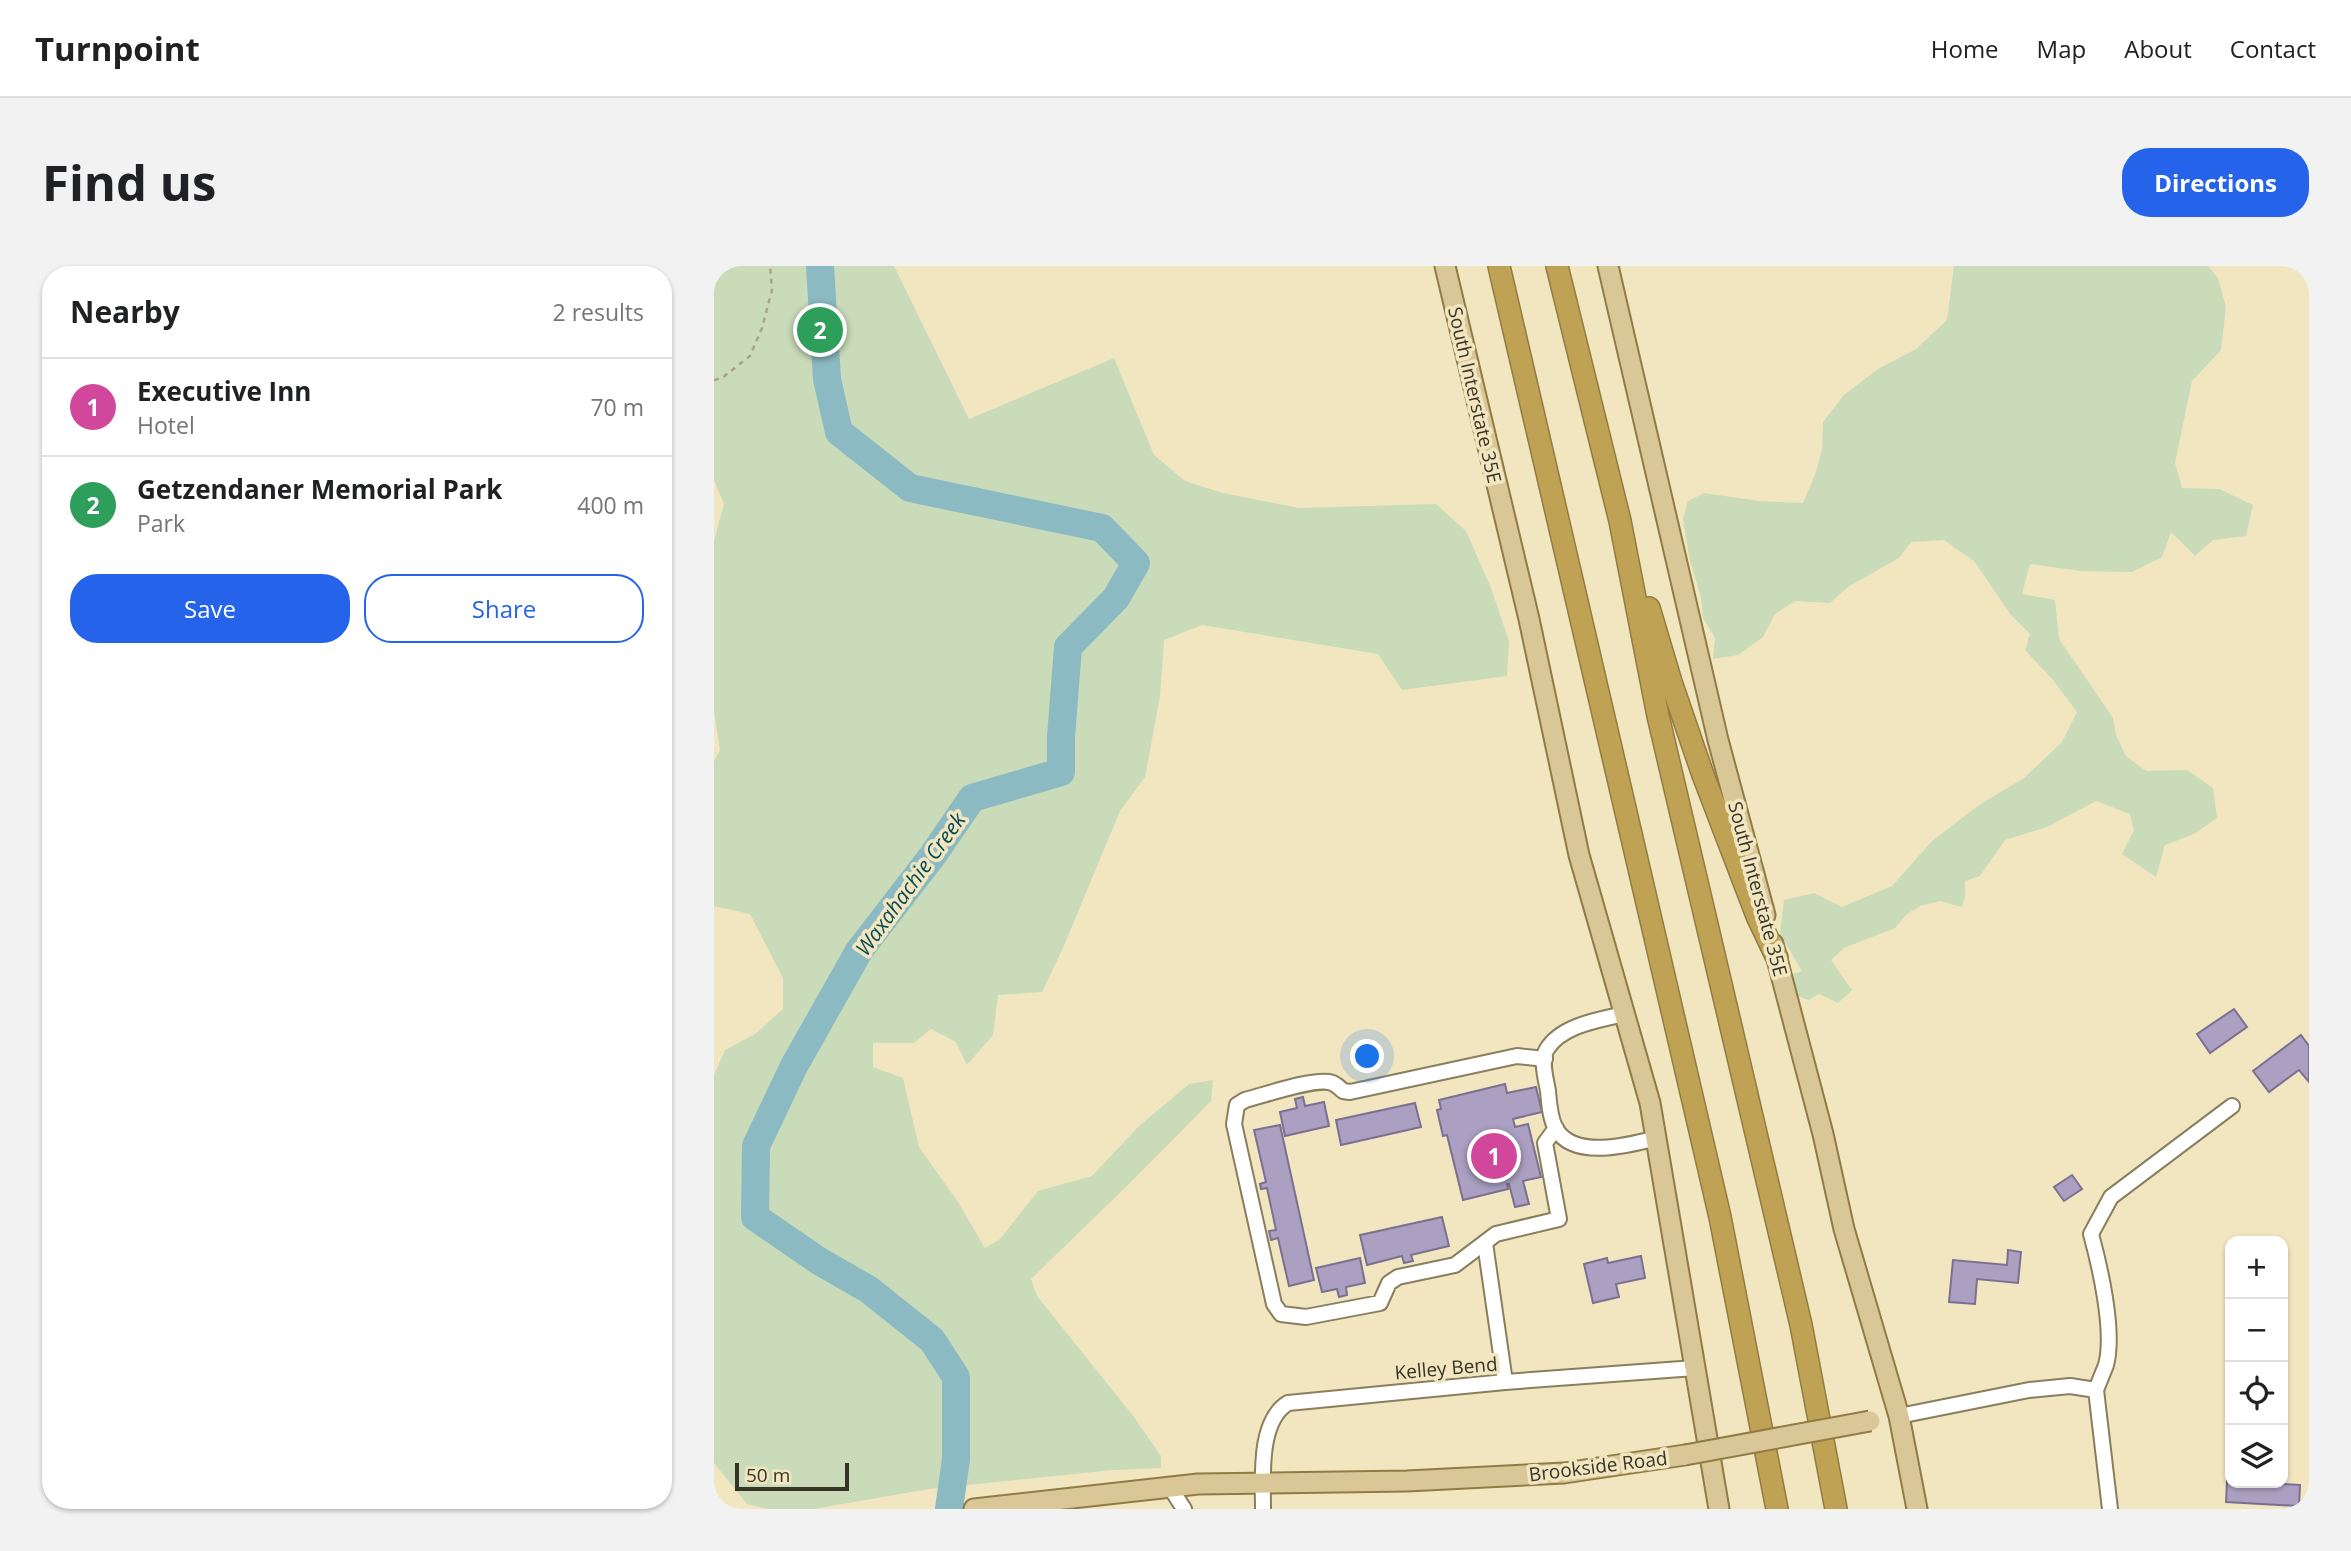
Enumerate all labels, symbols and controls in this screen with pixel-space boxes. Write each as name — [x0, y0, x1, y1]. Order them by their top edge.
text: Turnpoint — [35, 26, 200, 71]
text: Home — [1931, 32, 1999, 65]
text: Map — [2037, 32, 2086, 65]
text: About — [2124, 32, 2192, 65]
text: Contact — [2230, 32, 2316, 65]
button: Directions — [2122, 148, 2309, 217]
text: Find us — [42, 149, 216, 215]
text: Nearby — [70, 291, 180, 332]
text: 2 results — [553, 296, 644, 328]
pin: 2 — [797, 304, 843, 356]
street label: South Interstate 35E — [1442, 304, 1508, 486]
text: Executive Inn — [137, 373, 311, 409]
text: 1 — [86, 391, 100, 423]
text: 70 m — [590, 391, 644, 423]
text: Hotel — [137, 409, 195, 441]
text: Getzendaner Memorial Park — [137, 471, 502, 507]
text: 2 — [86, 489, 100, 521]
text: 400 m — [577, 489, 644, 521]
text: Park — [137, 507, 185, 539]
button: Save — [70, 574, 350, 643]
button: Share — [364, 574, 644, 643]
street label: South Interstate 35E — [1722, 799, 1794, 979]
water label: Waxahachie Creek — [849, 806, 972, 961]
your location — [1350, 1039, 1384, 1073]
pin: 1 — [1471, 1130, 1517, 1182]
map controls — [2225, 1236, 2288, 1488]
button: + — [2225, 1236, 2288, 1299]
button: − — [2225, 1299, 2288, 1362]
street label: Kelley Bend — [1393, 1351, 1499, 1385]
button: locate — [2225, 1362, 2288, 1425]
button: layers — [2225, 1425, 2288, 1488]
street label: Brookside Road — [1527, 1445, 1669, 1487]
scale bar — [735, 1460, 849, 1492]
text: 50 m — [746, 1462, 790, 1488]

